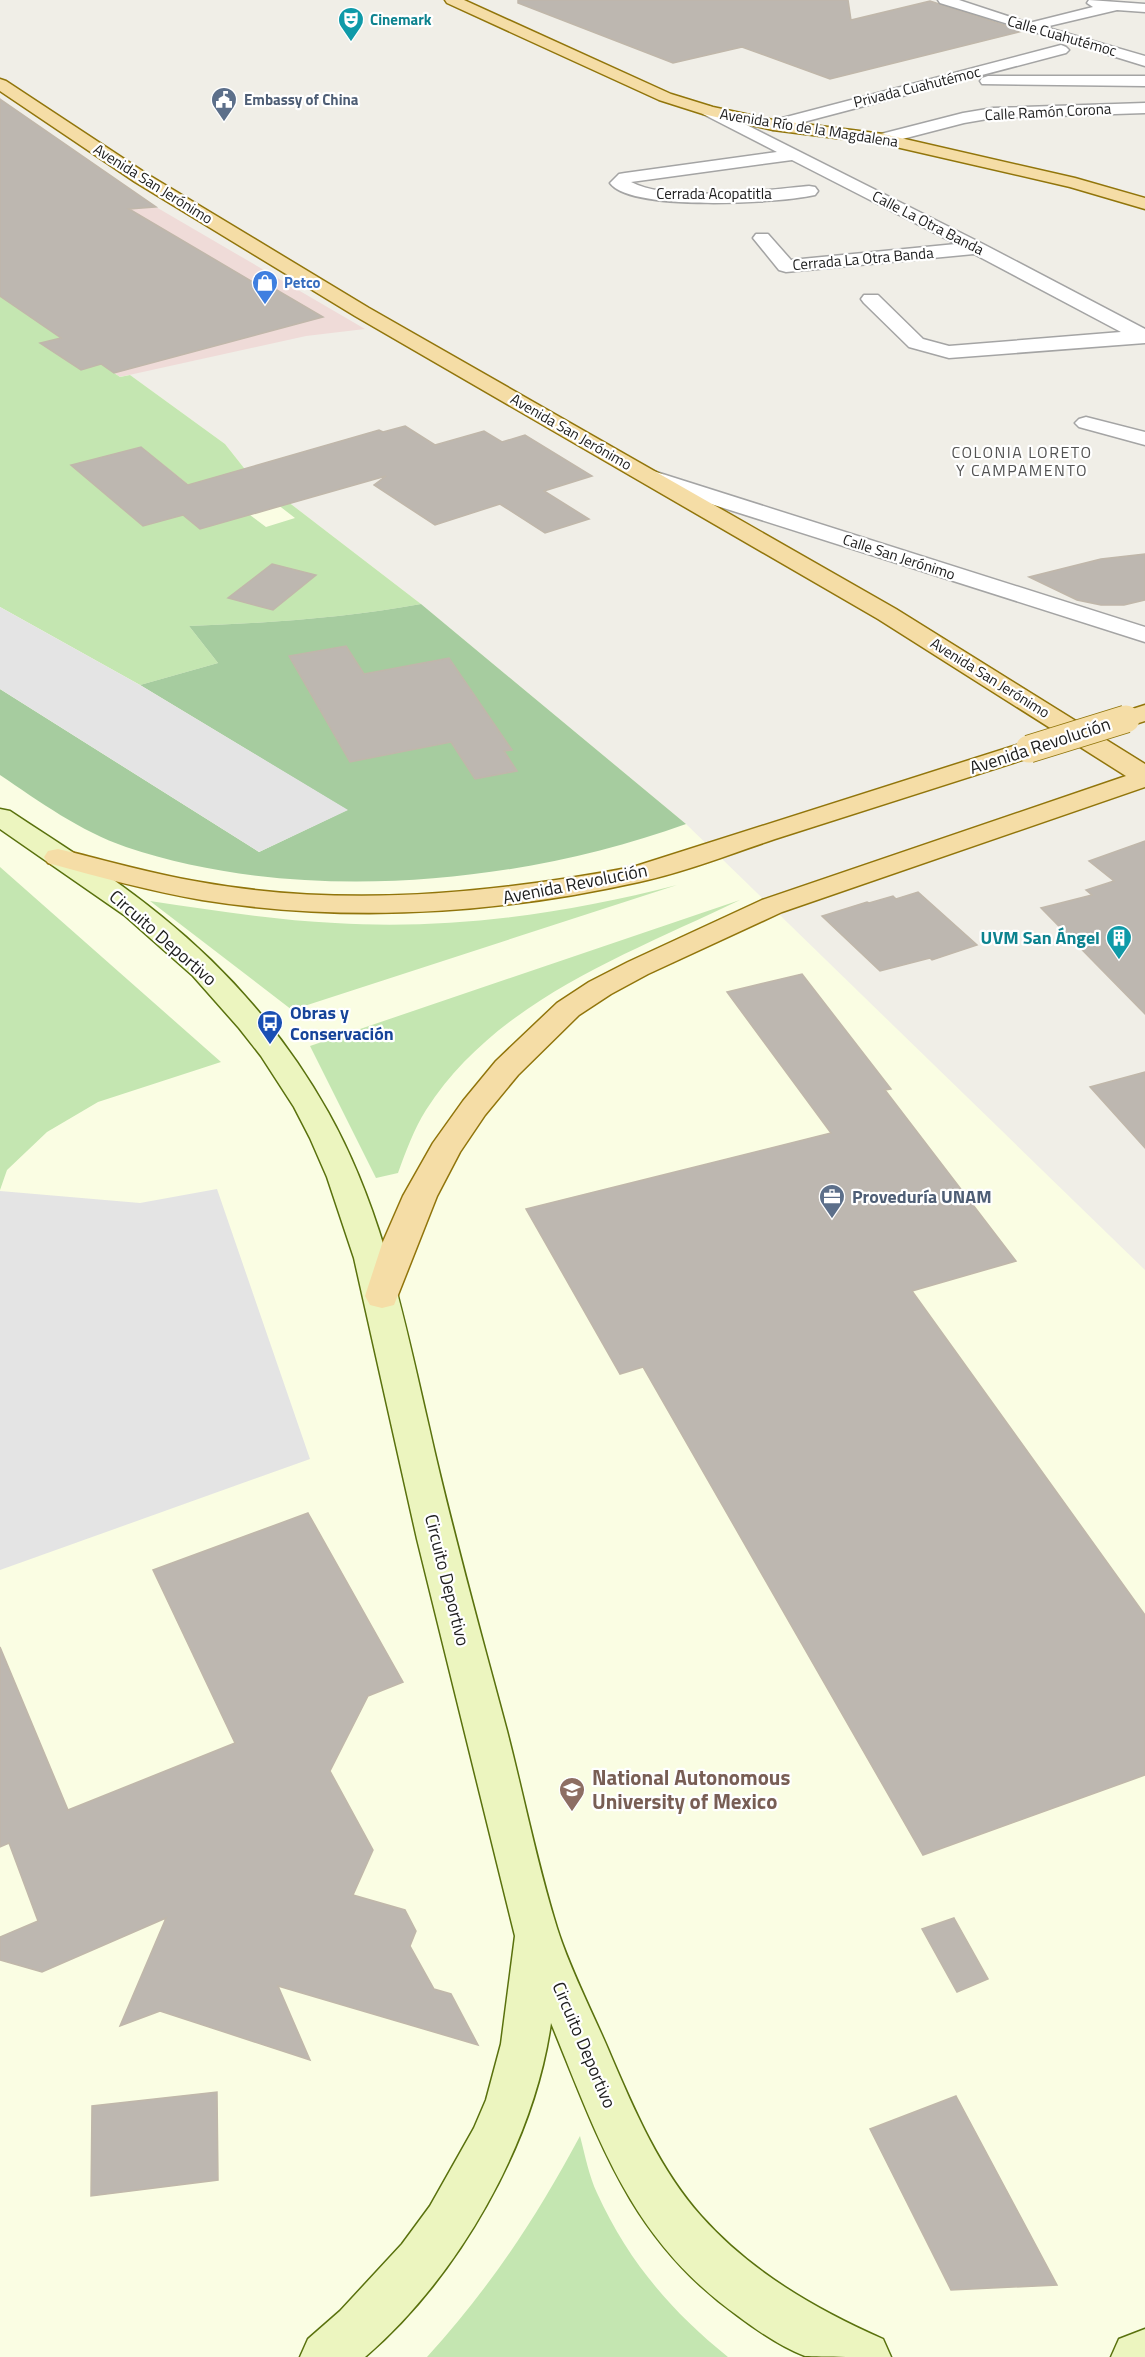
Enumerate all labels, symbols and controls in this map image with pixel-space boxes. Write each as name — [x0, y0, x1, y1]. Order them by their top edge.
theatre icon: Cinemark — [336, 5, 366, 43]
place label: Cinemark — [370, 8, 432, 31]
street label: Calle Cuahutémoc — [1005, 9, 1120, 62]
street label: Privada Cuahutémoc — [851, 60, 983, 113]
public building icon: Embassy of China — [209, 85, 239, 123]
place label: Embassy of China — [244, 88, 359, 111]
street label: Calle Ramón Corona — [984, 97, 1112, 126]
street label: Avenida Río de la Magdalena — [718, 102, 900, 153]
street label: Avenida San Jerónimo — [89, 138, 218, 230]
street label: Cerrada Acopatitla — [656, 182, 772, 205]
street label: Calle La Otra Banda — [868, 184, 989, 261]
street label: Cerrada La Otra Banda — [791, 241, 935, 276]
shop icon: Petco — [250, 268, 280, 306]
place label: Petco — [284, 271, 321, 294]
street label: Avenida San Jerónimo — [506, 387, 636, 476]
district label: COLONIA LORETO Y CAMPAMENTO — [951, 440, 1093, 482]
street label: Calle San Jerónimo — [840, 527, 958, 586]
street label: Avenida San Jerónimo — [926, 632, 1055, 724]
street label: Avenida Revolución — [966, 710, 1114, 781]
street label: Avenida Revolución — [500, 856, 649, 911]
street label: Circuito Deportivo — [103, 883, 223, 992]
building icon: UVM San Ángel — [1104, 923, 1134, 961]
place label: UVM San Ángel — [981, 924, 1100, 951]
place label: Obras y Conservación — [290, 999, 394, 1047]
bus stop icon: Obras y Conservación — [255, 1008, 285, 1046]
office icon: Proveduría UNAM — [817, 1182, 847, 1220]
place label: Proveduría UNAM — [852, 1183, 992, 1210]
street label: Circuito Deportivo — [418, 1511, 477, 1649]
place label: National Autonomous University of Mexico — [592, 1761, 790, 1817]
school or university icon: National Autonomous University of Mexico — [557, 1775, 587, 1813]
street label: Circuito Deportivo — [546, 1977, 623, 2112]

